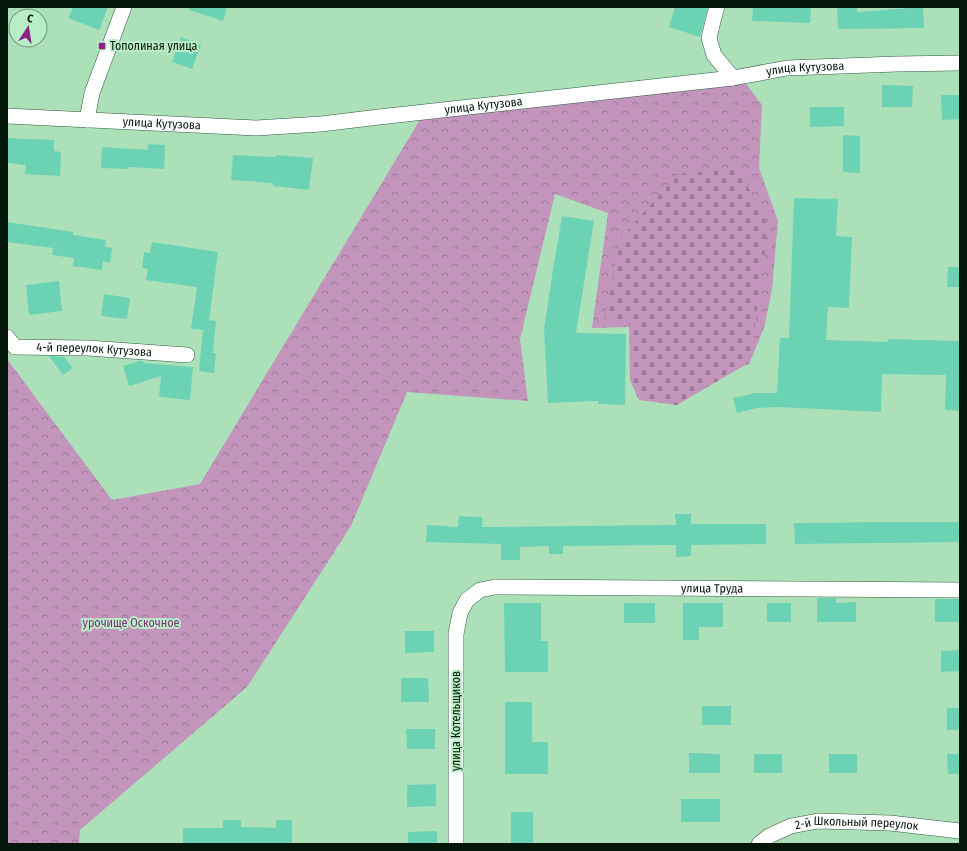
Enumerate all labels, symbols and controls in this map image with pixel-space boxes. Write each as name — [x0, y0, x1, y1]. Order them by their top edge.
north arrow — [8, 8, 48, 48]
text: С — [26, 12, 34, 26]
place label: Тополиная улица — [110, 39, 198, 53]
marker: Тополиная улица — [97, 41, 107, 51]
street label: улица Кутузова — [765, 59, 845, 79]
street label: улица Кутузова — [444, 94, 523, 117]
street label: улица Кутузова — [122, 115, 201, 132]
street label: 4-й переулок Кутузова — [36, 340, 152, 360]
street label: улица Труда — [681, 581, 743, 596]
park label: урочище Оскочное — [83, 616, 179, 630]
street label: улица Котельщиков — [449, 671, 463, 771]
street label: 2-й Школьный переулок — [794, 814, 920, 833]

